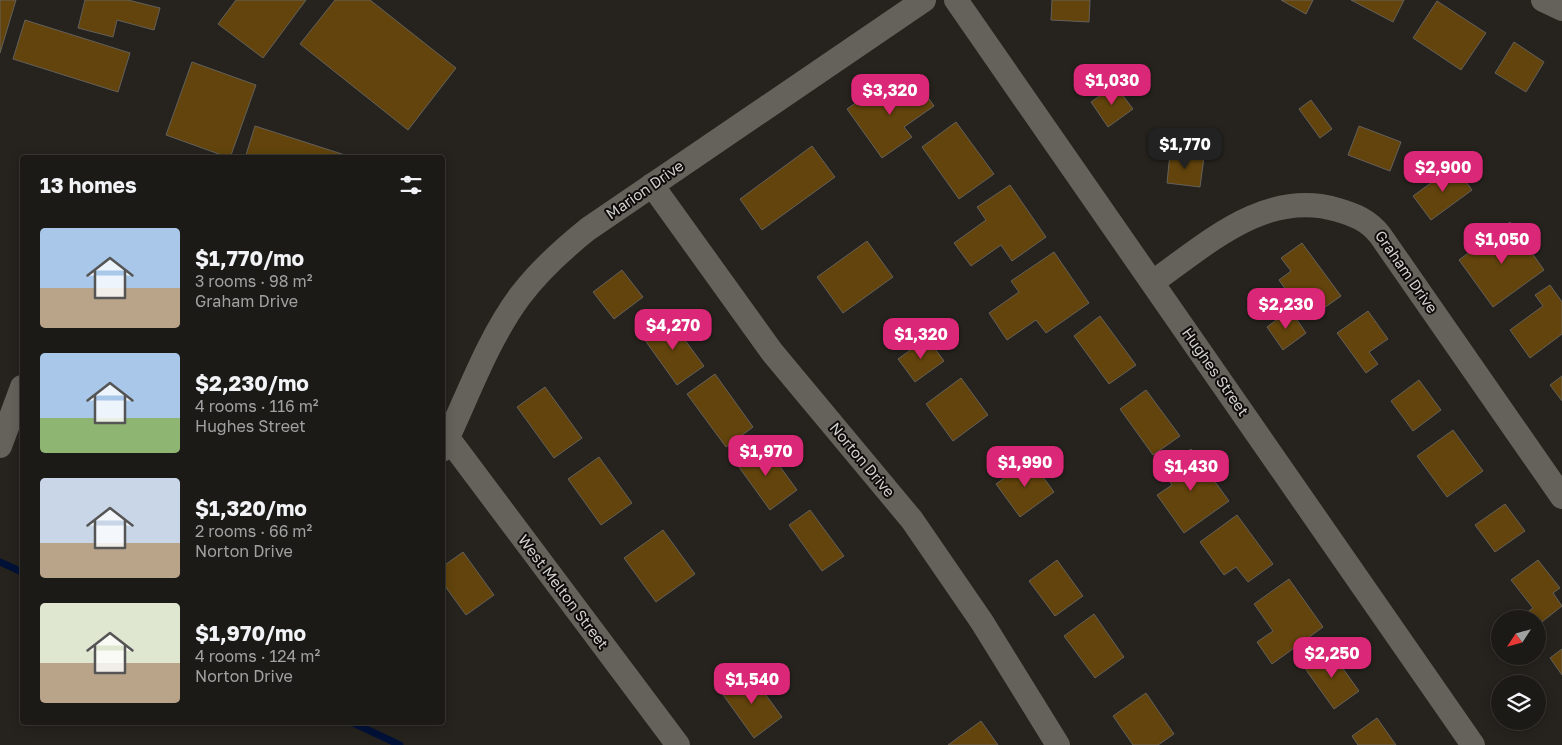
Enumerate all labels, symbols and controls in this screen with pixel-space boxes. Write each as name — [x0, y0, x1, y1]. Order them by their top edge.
pin: $1,030 — [1071, 64, 1153, 106]
text: $1,030 — [1085, 70, 1139, 90]
pin: $3,320 — [849, 74, 931, 116]
text: $3,320 — [862, 80, 918, 100]
pin: $1,770 — [1144, 128, 1226, 170]
text: $1,770 — [1159, 134, 1211, 154]
pin: $2,900 — [1402, 150, 1484, 193]
street label: Marion Drive — [602, 156, 687, 222]
text: $2,900 — [1415, 157, 1471, 177]
icon: filters — [397, 171, 425, 199]
text: 13 homes — [40, 172, 137, 198]
pin: $1,050 — [1461, 222, 1543, 265]
street label: Graham Drive — [1372, 227, 1442, 316]
text: $1,050 — [1475, 229, 1529, 249]
text: $1,770/mo — [195, 245, 304, 271]
icon: home — [80, 248, 140, 308]
text: 3 rooms · 98 m² — [195, 271, 312, 291]
pin: $2,230 — [1245, 288, 1327, 330]
text: Graham Drive — [195, 291, 298, 311]
text: $2,230 — [1258, 294, 1314, 314]
pin: $4,270 — [632, 308, 714, 351]
text: $4,270 — [646, 315, 700, 335]
pin: $1,320 — [880, 318, 962, 360]
text: $1,320 — [894, 324, 948, 344]
street label: Hughes Street — [1179, 324, 1253, 419]
text: $2,230/mo — [195, 370, 309, 396]
icon: home — [80, 373, 140, 433]
text: 4 rooms · 116 m² — [195, 396, 319, 416]
text: Hughes Street — [195, 416, 306, 436]
street label: Norton Drive — [826, 418, 899, 500]
pin: $1,970 — [725, 434, 807, 477]
text: $1,970 — [739, 441, 793, 461]
pin: $1,990 — [984, 446, 1066, 488]
pin: $1,430 — [1150, 450, 1232, 492]
text: $1,990 — [998, 452, 1052, 472]
text: $1,430 — [1164, 456, 1218, 476]
text: $1,320/mo — [195, 495, 307, 521]
icon: home — [80, 498, 140, 558]
text: 2 rooms · 66 m² — [195, 521, 312, 541]
street label: West Melton Street — [515, 531, 613, 652]
text: Norton Drive — [195, 541, 293, 561]
north arrow — [1491, 610, 1546, 665]
map controls — [1491, 610, 1546, 730]
text: $1,970/mo — [195, 620, 306, 646]
icon: home — [80, 623, 140, 683]
pin: $2,250 — [1291, 636, 1373, 679]
text: $2,250 — [1304, 643, 1360, 663]
text: 4 rooms · 124 m² — [195, 646, 320, 666]
pin: $1,540 — [711, 662, 793, 705]
text: Norton Drive — [195, 666, 293, 686]
text: $1,540 — [725, 669, 779, 689]
button: layers — [1491, 675, 1546, 730]

